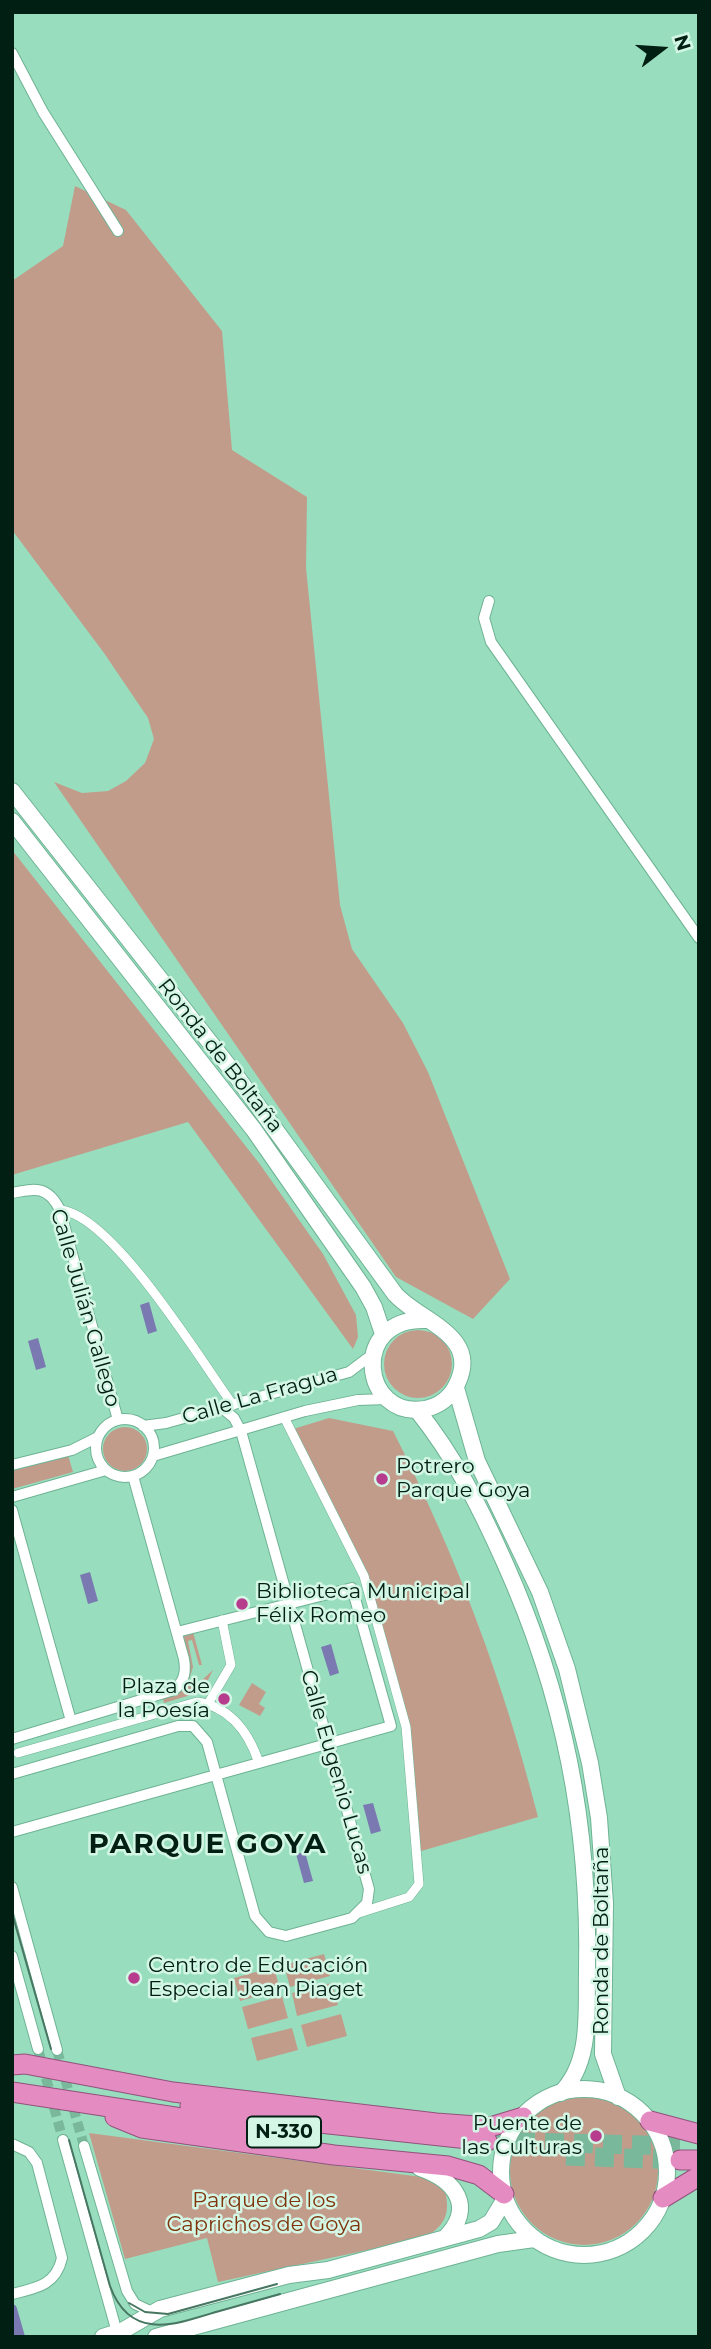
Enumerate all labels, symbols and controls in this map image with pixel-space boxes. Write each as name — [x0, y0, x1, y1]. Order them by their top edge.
north arrow — [627, 14, 697, 84]
text: N — [669, 32, 696, 53]
street label: Ronda de Boltaña — [152, 974, 288, 1138]
street label: Calle Julián Gallego — [45, 1206, 125, 1410]
street label: Calle La Fragua — [179, 1362, 341, 1430]
place label: Potrero Parque Goya — [396, 1454, 530, 1504]
marker: Potrero Parque Goya — [374, 1471, 390, 1487]
place label: Biblioteca Municipal Félix Romeo — [256, 1579, 470, 1629]
marker: Biblioteca Municipal Félix Romeo — [234, 1596, 250, 1612]
street label: Calle Eugenio Lucas — [295, 1667, 377, 1877]
place label: Plaza de la Poesía — [118, 1674, 210, 1724]
marker: Plaza de la Poesía — [216, 1691, 232, 1707]
district label: PARQUE GOYA — [90, 1828, 326, 1862]
street label: Ronda de Boltaña — [589, 1847, 615, 2035]
place label: Centro de Educación Especial Jean Piaget — [148, 1953, 368, 2003]
marker: Centro de Educación Especial Jean Piaget — [126, 1970, 142, 1986]
place label: Puente de las Culturas — [461, 2111, 582, 2161]
road number: N-330 — [247, 2116, 321, 2148]
marker: Puente de las Culturas — [588, 2128, 604, 2144]
park label: Parque de los Caprichos de Goya — [167, 2188, 361, 2238]

